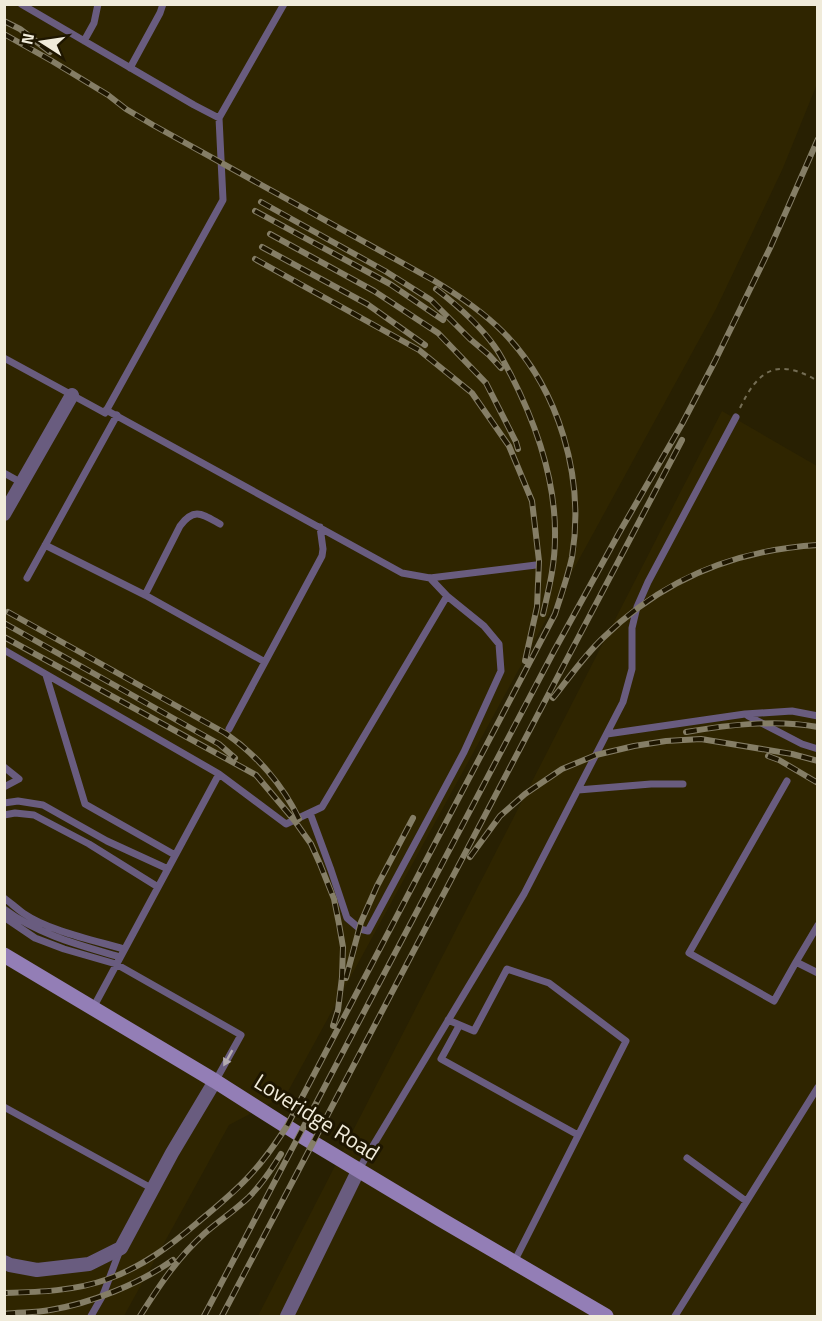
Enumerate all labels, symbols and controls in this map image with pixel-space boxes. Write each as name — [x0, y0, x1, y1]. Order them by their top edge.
north arrow — [12, 12, 72, 72]
text: N — [14, 31, 40, 47]
one-way arrow — [223, 1050, 234, 1066]
street label: Loveridge Road — [248, 1065, 386, 1169]

